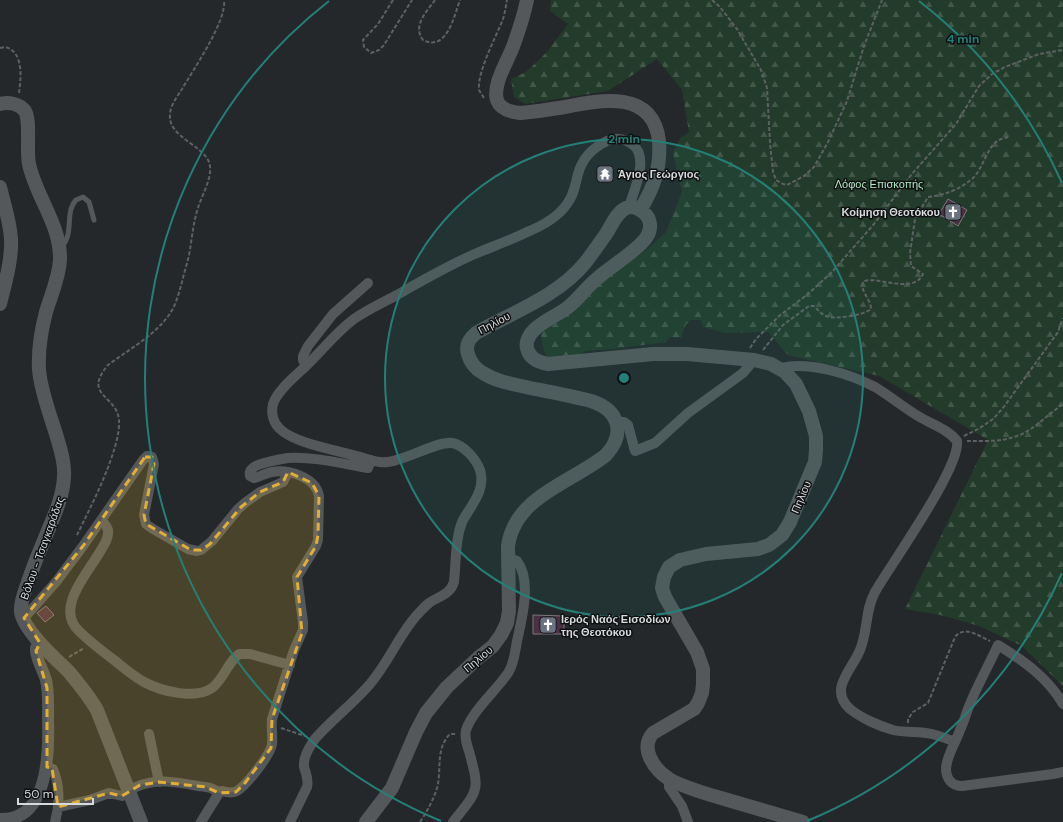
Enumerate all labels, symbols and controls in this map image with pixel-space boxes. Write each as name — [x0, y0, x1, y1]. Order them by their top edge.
text: 4 min — [947, 31, 979, 47]
text: 2 min — [608, 131, 640, 147]
temple icon: Άγιος Γεώργιος — [595, 164, 615, 184]
place label: Άγιος Γεώργιος — [618, 167, 700, 181]
park label: Λόφος Επισκοπής — [835, 177, 923, 191]
church icon: Κοίμηση Θεοτόκου — [943, 202, 963, 222]
place label: Κοίμηση Θεοτόκου — [842, 205, 940, 219]
street label: Πηλίου — [476, 309, 512, 337]
centre of rings — [617, 371, 631, 385]
street label: Πηλίου — [788, 479, 814, 515]
street label: Βόλου - Τσαγκαράδας — [17, 494, 67, 602]
place label: Ιερός Ναός Εισοδίων της Θεοτόκου — [561, 612, 671, 639]
church icon: Ιερός Ναός Εισοδίων της Θεοτόκου — [538, 615, 558, 635]
street label: Πηλίου — [460, 643, 496, 675]
scale bar — [18, 780, 93, 806]
text: 50 m — [24, 786, 53, 802]

